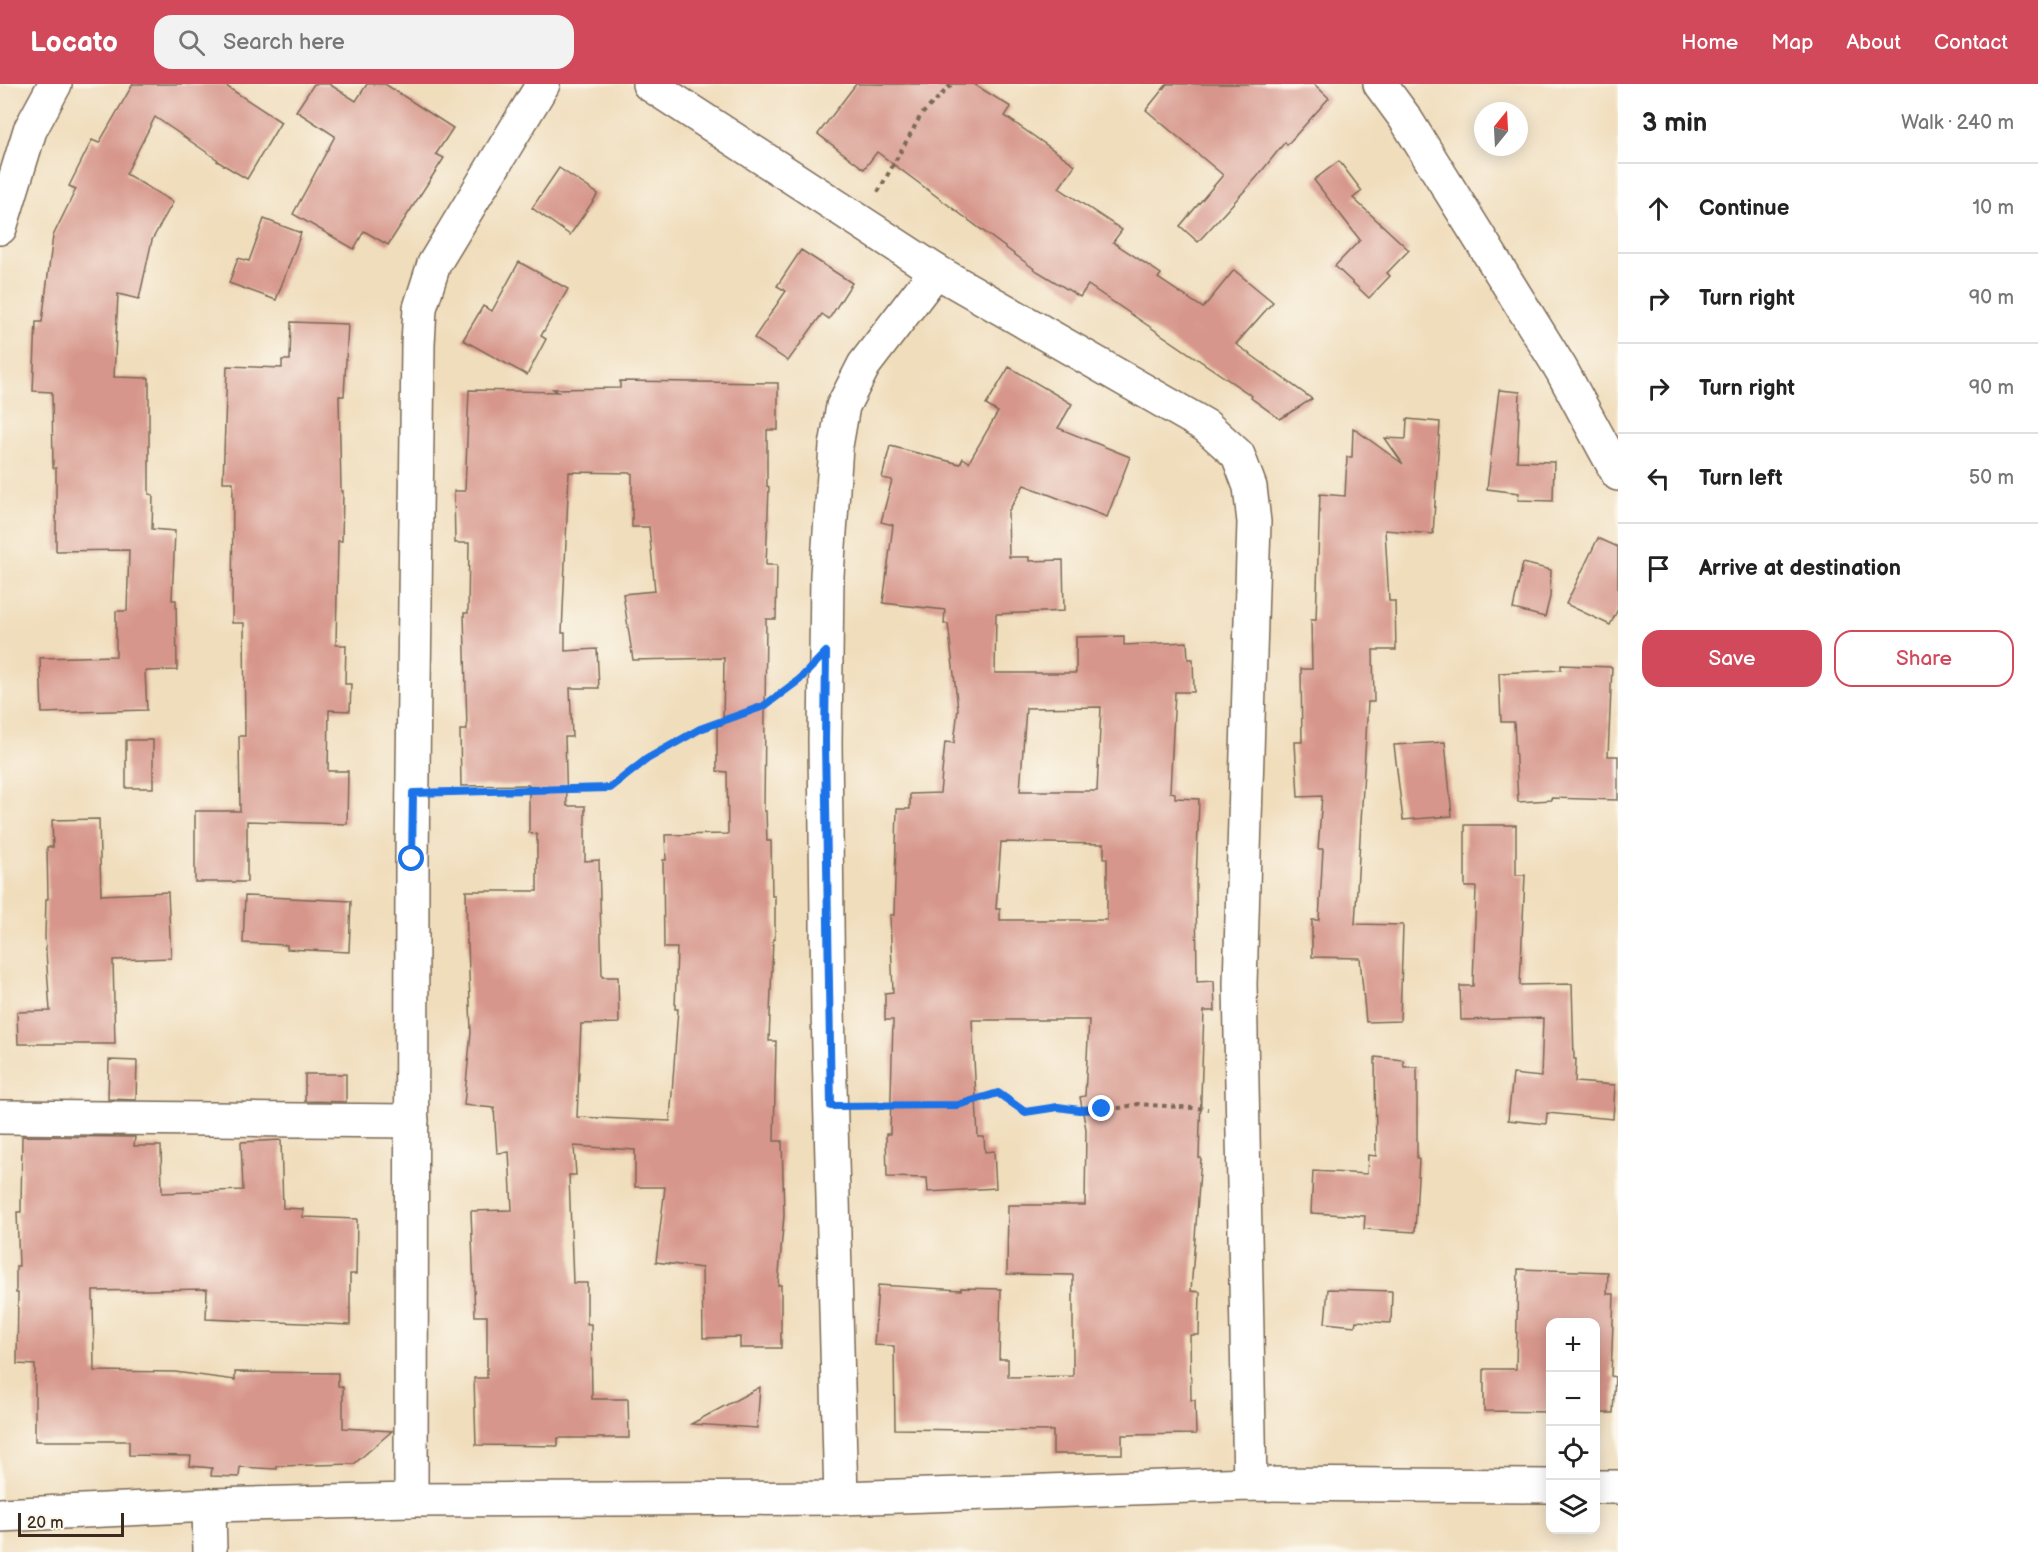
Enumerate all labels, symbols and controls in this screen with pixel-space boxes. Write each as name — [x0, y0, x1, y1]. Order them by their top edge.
search box — [154, 15, 574, 69]
text: Locato — [30, 26, 118, 59]
icon: search — [175, 26, 208, 59]
text: Search here — [223, 29, 345, 56]
text: Home — [1681, 30, 1738, 55]
text: Map — [1771, 30, 1813, 55]
text: About — [1846, 30, 1901, 55]
text: Contact — [1934, 30, 2008, 55]
north arrow — [1474, 102, 1528, 156]
text: 3 min — [1642, 108, 1707, 139]
text: Walk · 240 m — [1901, 111, 2014, 135]
icon: ahead — [1642, 192, 1675, 225]
text: Continue — [1699, 195, 1789, 222]
text: 10 m — [1973, 196, 2014, 220]
icon: right — [1642, 282, 1675, 315]
text: Turn right — [1699, 285, 1795, 312]
text: 90 m — [1969, 286, 2014, 310]
icon: right — [1642, 372, 1675, 405]
text: Turn right — [1699, 375, 1795, 402]
text: 90 m — [1969, 376, 2014, 400]
icon: left — [1642, 462, 1675, 495]
text: Turn left — [1699, 465, 1783, 492]
text: 50 m — [1969, 466, 2014, 490]
icon: arrive — [1642, 552, 1675, 585]
text: Arrive at destination — [1699, 555, 1901, 582]
button: Save — [1642, 630, 1822, 687]
button: Share — [1834, 630, 2014, 687]
route start — [398, 845, 424, 871]
route end — [1088, 1095, 1114, 1121]
map controls — [1546, 1318, 1600, 1534]
button: + — [1546, 1318, 1600, 1372]
button: − — [1546, 1372, 1600, 1426]
button: locate — [1546, 1426, 1600, 1480]
button: layers — [1546, 1480, 1600, 1534]
scale bar — [18, 1510, 124, 1538]
text: 20 m — [27, 1514, 63, 1533]

